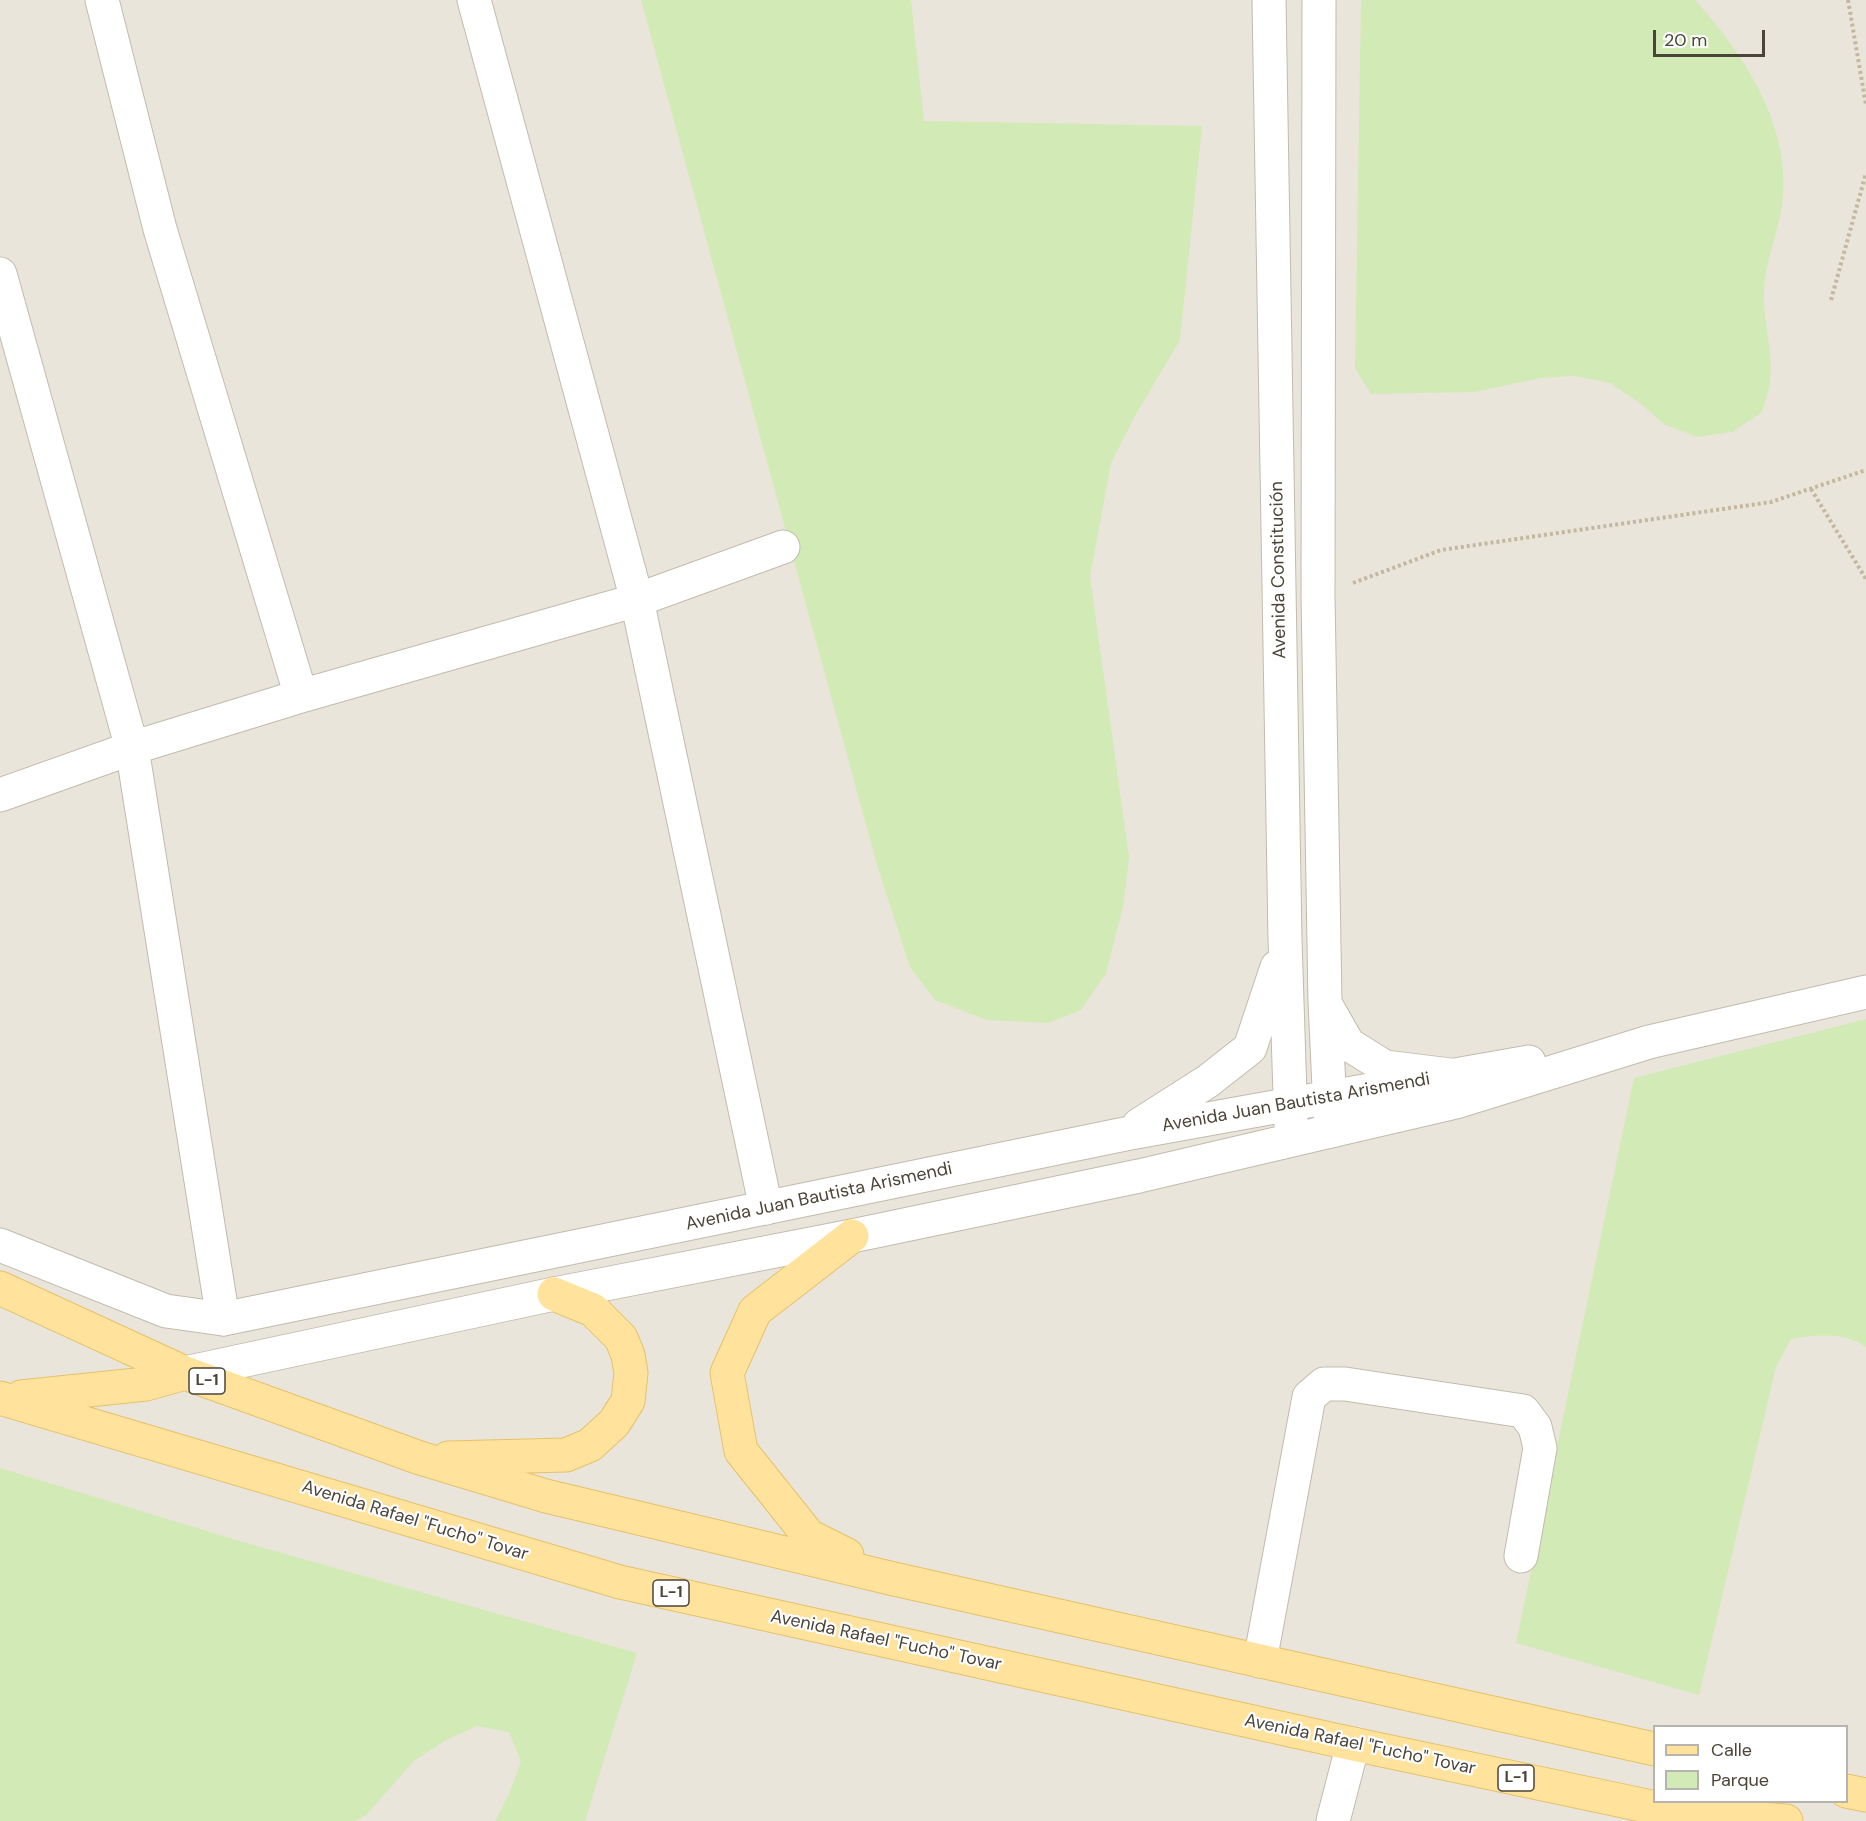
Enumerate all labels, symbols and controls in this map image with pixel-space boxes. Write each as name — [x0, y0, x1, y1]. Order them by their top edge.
scale bar — [1656, 18, 1768, 56]
text: 20 m — [1664, 28, 1707, 52]
street label: Avenida Constitución — [1267, 481, 1291, 659]
street label: Avenida Juan Bautista Arismendi — [1160, 1069, 1432, 1137]
street label: Avenida Juan Bautista Arismendi — [684, 1158, 954, 1236]
road number: L-1 — [189, 1368, 225, 1394]
street label: Avenida Rafael "Fucho" Tovar — [299, 1476, 531, 1566]
road number: L-1 — [653, 1580, 689, 1606]
street label: Avenida Rafael "Fucho" Tovar — [769, 1606, 1003, 1676]
street label: Avenida Rafael "Fucho" Tovar — [1243, 1710, 1477, 1780]
legend — [1653, 1725, 1848, 1803]
text: Calle — [1711, 1738, 1752, 1762]
road number: L-1 — [1498, 1765, 1534, 1791]
text: Parque — [1711, 1768, 1769, 1792]

